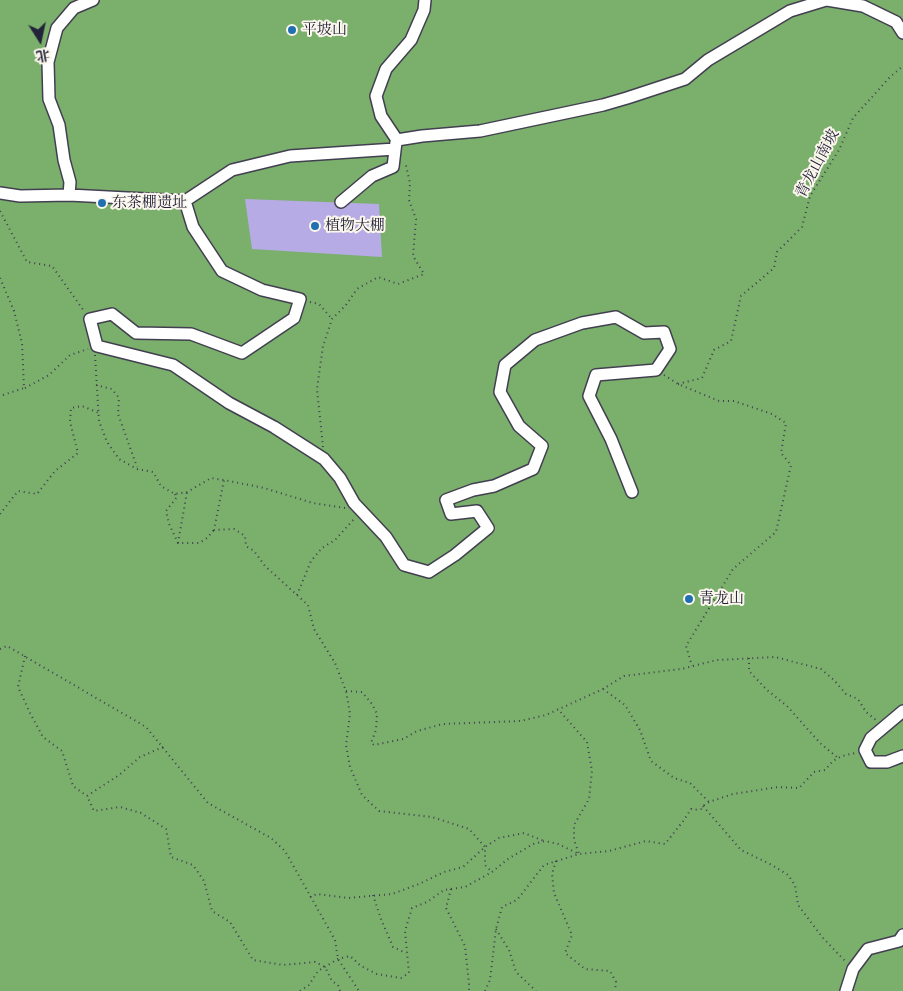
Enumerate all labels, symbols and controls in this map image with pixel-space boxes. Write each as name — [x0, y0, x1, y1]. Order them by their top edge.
north arrow — [15, 15, 65, 65]
place label: 平坡山 — [302, 21, 347, 39]
marker: 平坡山 — [286, 24, 298, 36]
text: 北 — [34, 46, 51, 65]
street label: 青龙山南坡 — [792, 127, 844, 201]
place label: 东茶棚遗址 — [112, 194, 187, 212]
marker: 东茶棚遗址 — [96, 197, 108, 209]
place label: 植物大棚 — [325, 217, 385, 235]
marker: 植物大棚 — [309, 220, 321, 232]
place label: 青龙山 — [699, 590, 744, 608]
marker: 青龙山 — [683, 593, 695, 605]

